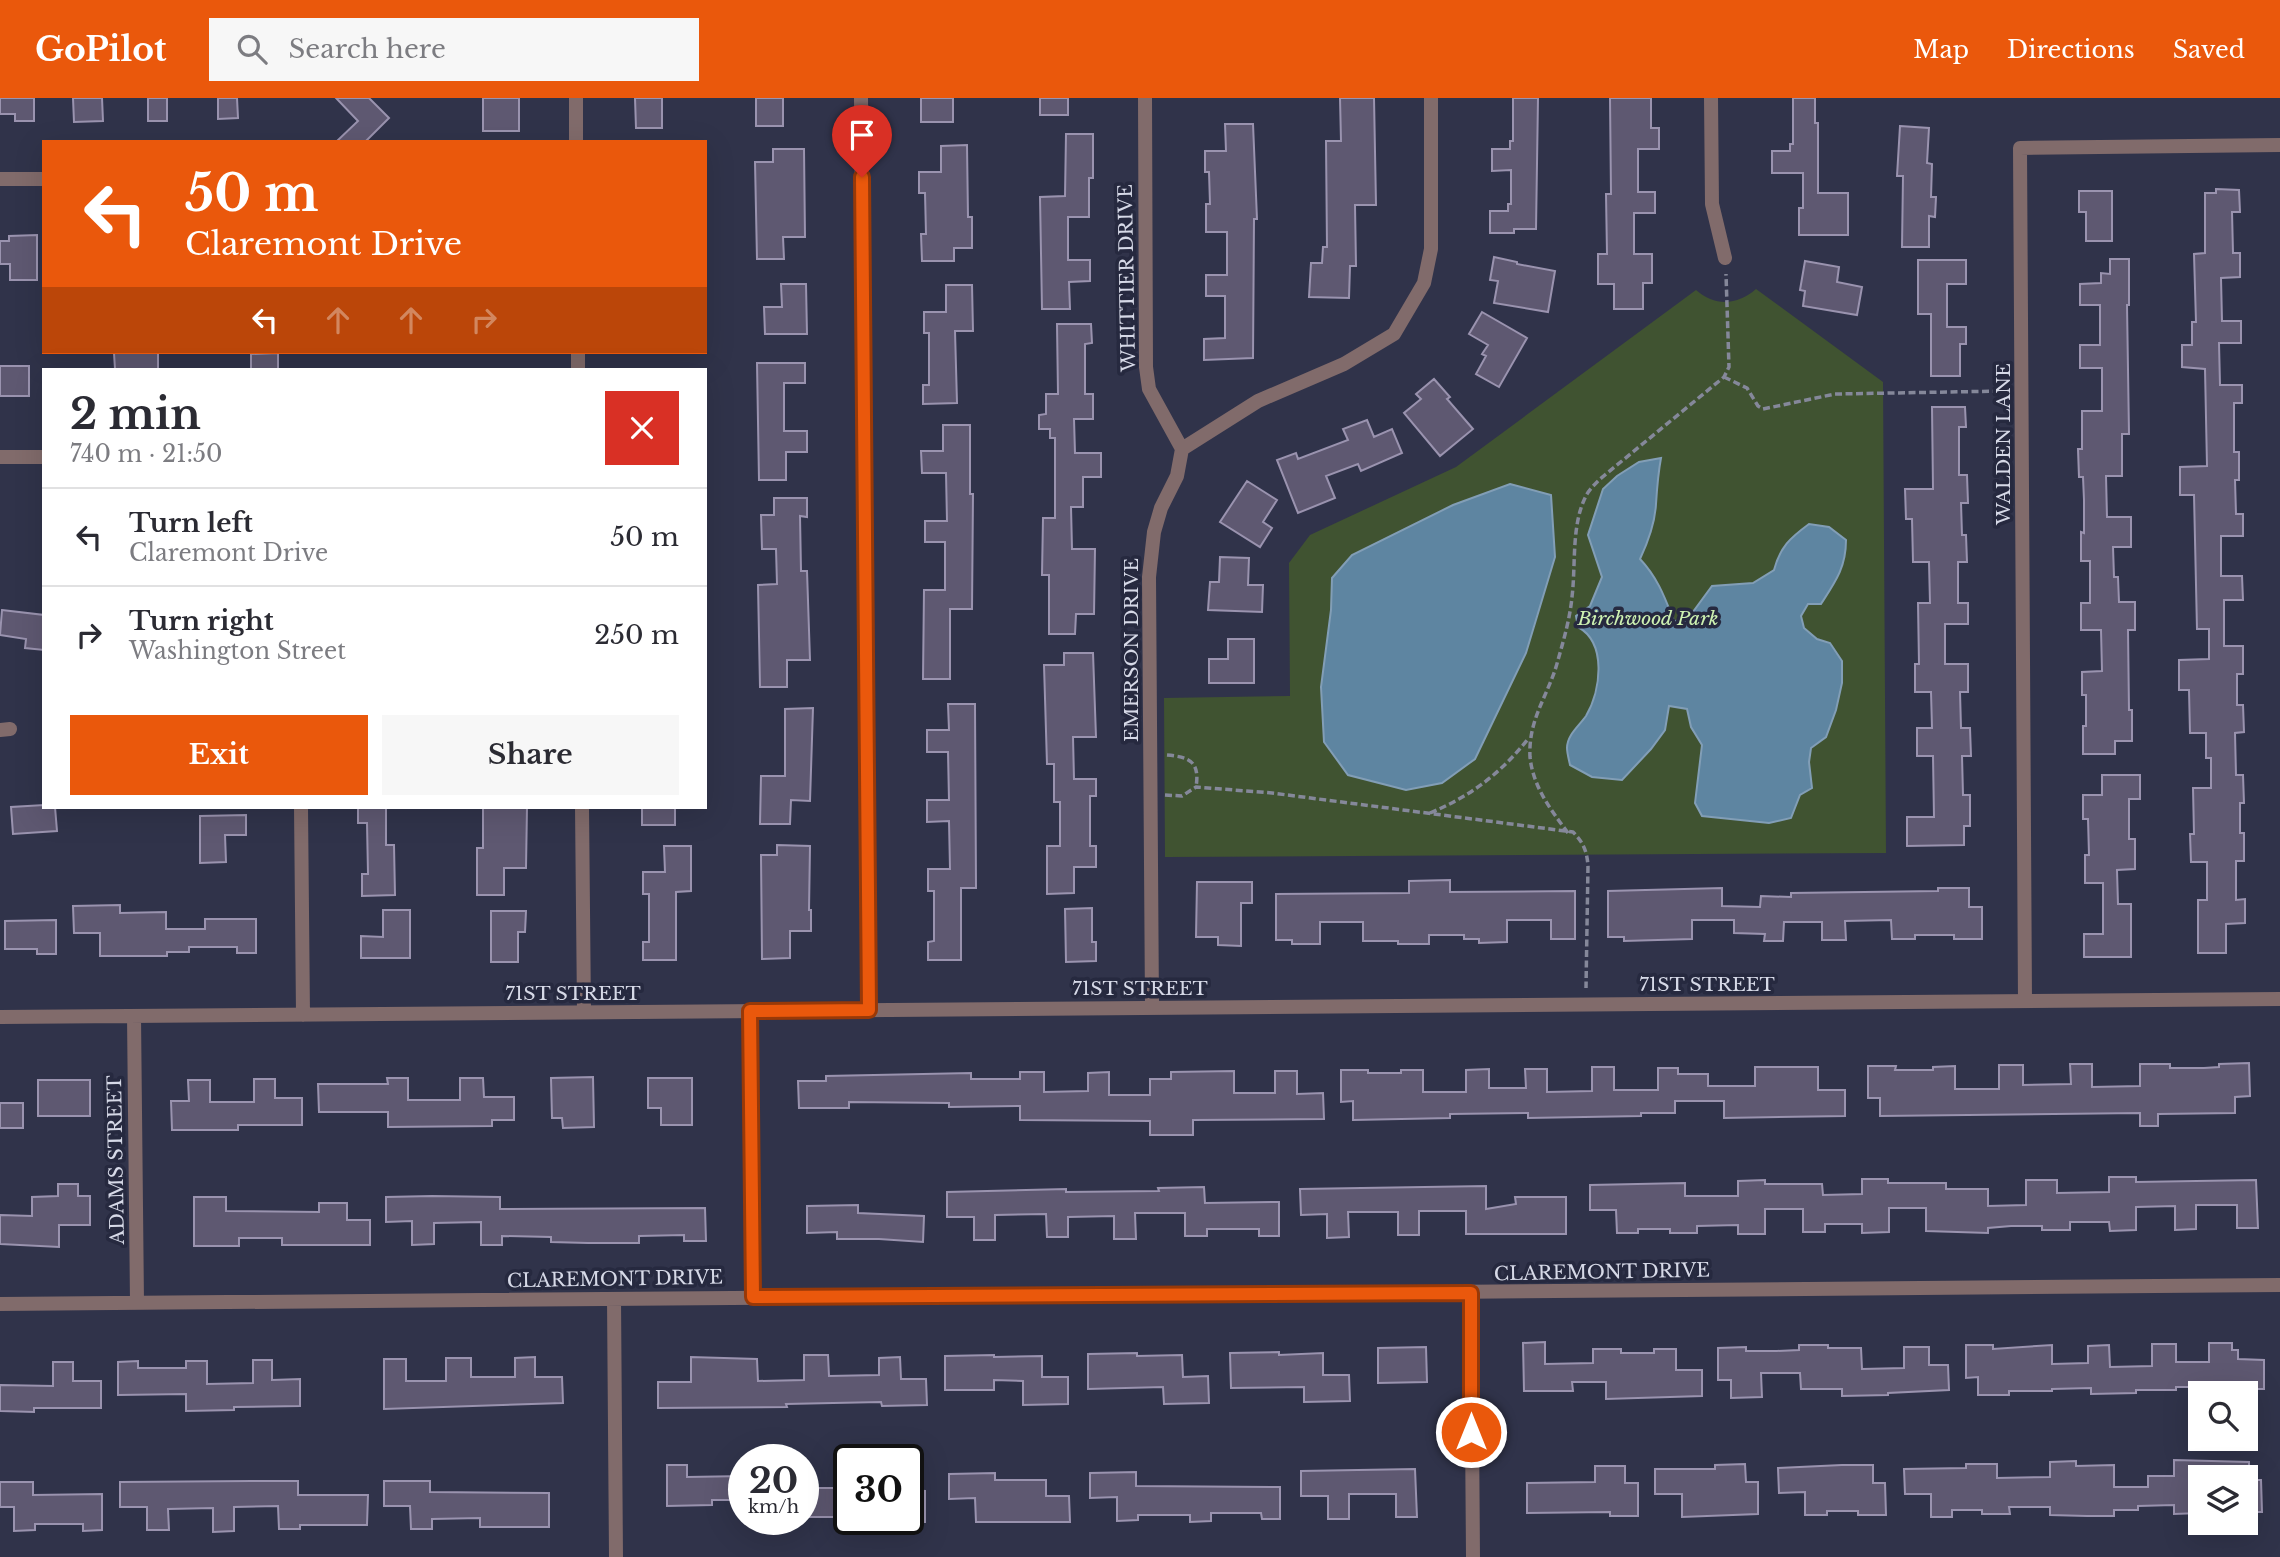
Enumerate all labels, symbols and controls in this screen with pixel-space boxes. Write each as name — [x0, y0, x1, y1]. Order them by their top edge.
search box — [209, 18, 699, 81]
text: GoPilot — [35, 29, 167, 70]
icon: search — [233, 30, 271, 68]
text: Search here — [289, 33, 446, 65]
text: Map — [1913, 35, 1969, 64]
text: Directions — [2007, 35, 2135, 64]
text: Saved — [2173, 35, 2245, 64]
pin — [832, 105, 892, 177]
icon: arrive — [843, 116, 881, 154]
text: 50 m — [185, 163, 318, 224]
icon: left — [70, 168, 161, 259]
street label: WHITTIER DRIVE — [1114, 184, 1140, 373]
text: Claremont Drive — [185, 224, 462, 264]
icon: left — [246, 301, 284, 339]
icon: ahead — [319, 301, 357, 339]
icon: ahead — [392, 301, 430, 339]
icon: right — [465, 301, 503, 339]
street label: WALDEN LANE — [1992, 363, 2015, 526]
text: 2 min — [70, 388, 201, 440]
button: close — [605, 391, 679, 465]
text: 740 m · 21:50 — [70, 440, 223, 468]
text: Turn left — [129, 507, 253, 539]
icon: left — [70, 518, 108, 556]
text: 50 m — [610, 521, 679, 553]
text: Claremont Drive — [129, 539, 328, 567]
street label: EMERSON DRIVE — [1120, 558, 1143, 742]
text: Turn right — [129, 605, 274, 637]
park label: Birchwood Park — [1576, 607, 1719, 630]
icon: right — [70, 616, 108, 654]
text: 250 m — [594, 619, 679, 651]
text: Washington Street — [129, 637, 346, 665]
button: Exit — [70, 715, 368, 795]
button: Share — [382, 715, 679, 795]
street label: 71ST STREET — [1639, 973, 1775, 996]
street label: 71ST STREET — [1072, 977, 1208, 1000]
street label: 71ST STREET — [505, 982, 641, 1005]
street label: ADAMS STREET — [103, 1075, 129, 1246]
street label: CLAREMONT DRIVE — [1494, 1259, 1710, 1285]
street label: CLAREMONT DRIVE — [507, 1266, 723, 1292]
map controls — [2188, 1381, 2258, 1535]
button: search — [2188, 1381, 2258, 1451]
position arrow — [1434, 1395, 1508, 1469]
speed limit sign: 30 — [833, 1444, 924, 1535]
text: 20 — [749, 1459, 798, 1502]
button: layers — [2188, 1465, 2258, 1535]
text: km/h — [748, 1496, 799, 1518]

